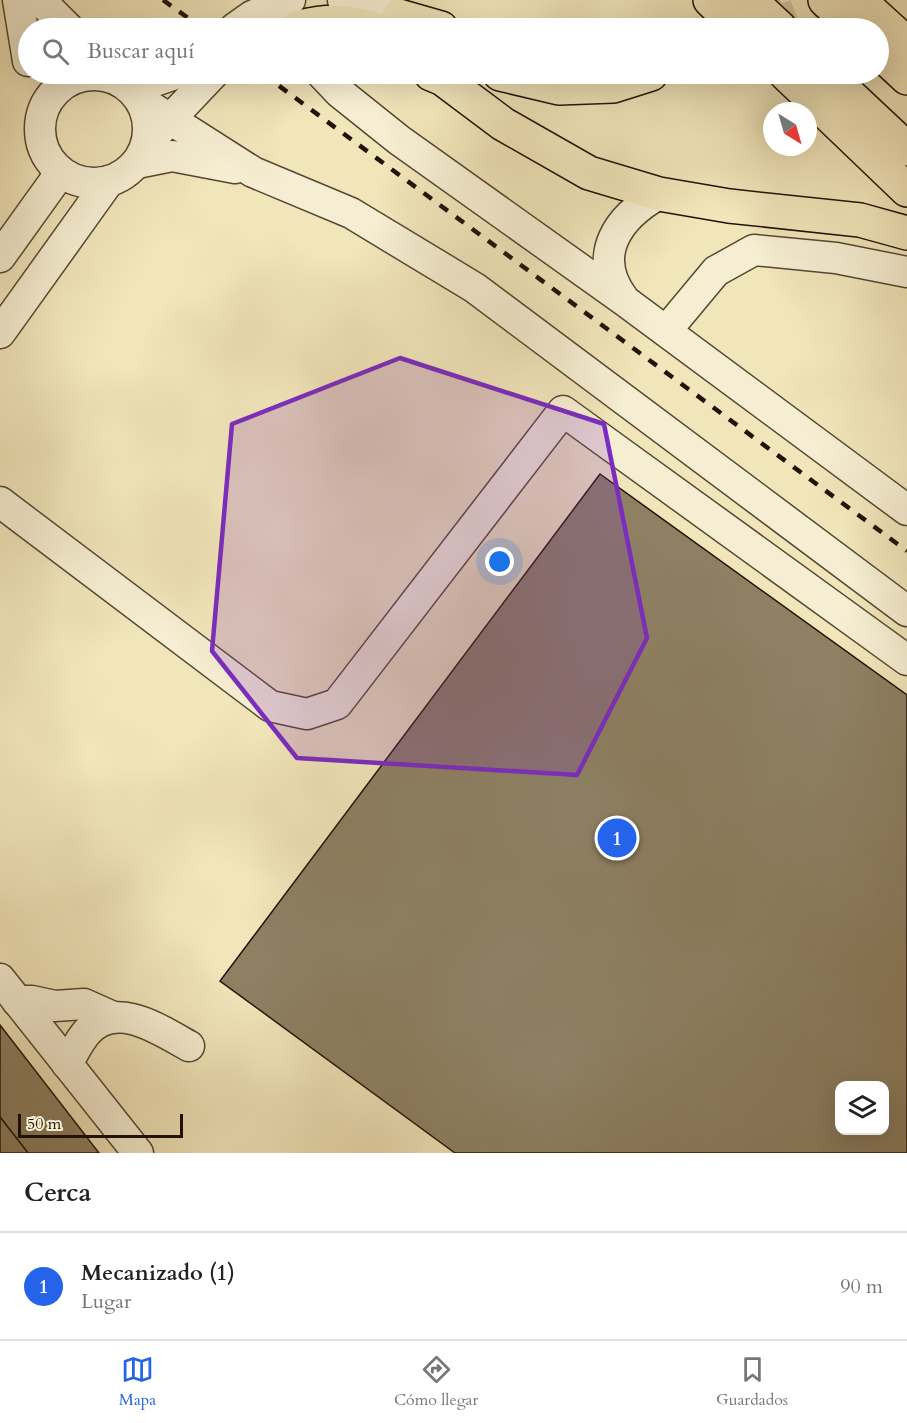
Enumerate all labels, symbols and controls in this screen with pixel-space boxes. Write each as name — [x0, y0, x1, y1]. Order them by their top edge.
search box — [18, 18, 889, 84]
icon: search — [39, 35, 72, 68]
text: Buscar aquí — [87, 36, 194, 66]
north arrow — [763, 102, 817, 156]
your location — [485, 547, 514, 576]
pin: 1 — [598, 816, 636, 860]
map controls — [835, 1081, 889, 1135]
button: layers — [835, 1081, 889, 1135]
scale bar — [18, 1111, 183, 1138]
text: 50 m — [27, 1113, 61, 1135]
text: Cerca — [24, 1175, 91, 1210]
text: Mecanizado (1) — [81, 1258, 235, 1288]
text: 1 — [38, 1273, 49, 1300]
text: 90 m — [840, 1273, 883, 1300]
text: Lugar — [81, 1288, 131, 1315]
tab: Mapa — [119, 1353, 156, 1411]
tab: Cómo llegar — [394, 1353, 478, 1411]
tab: Guardados — [716, 1353, 788, 1411]

